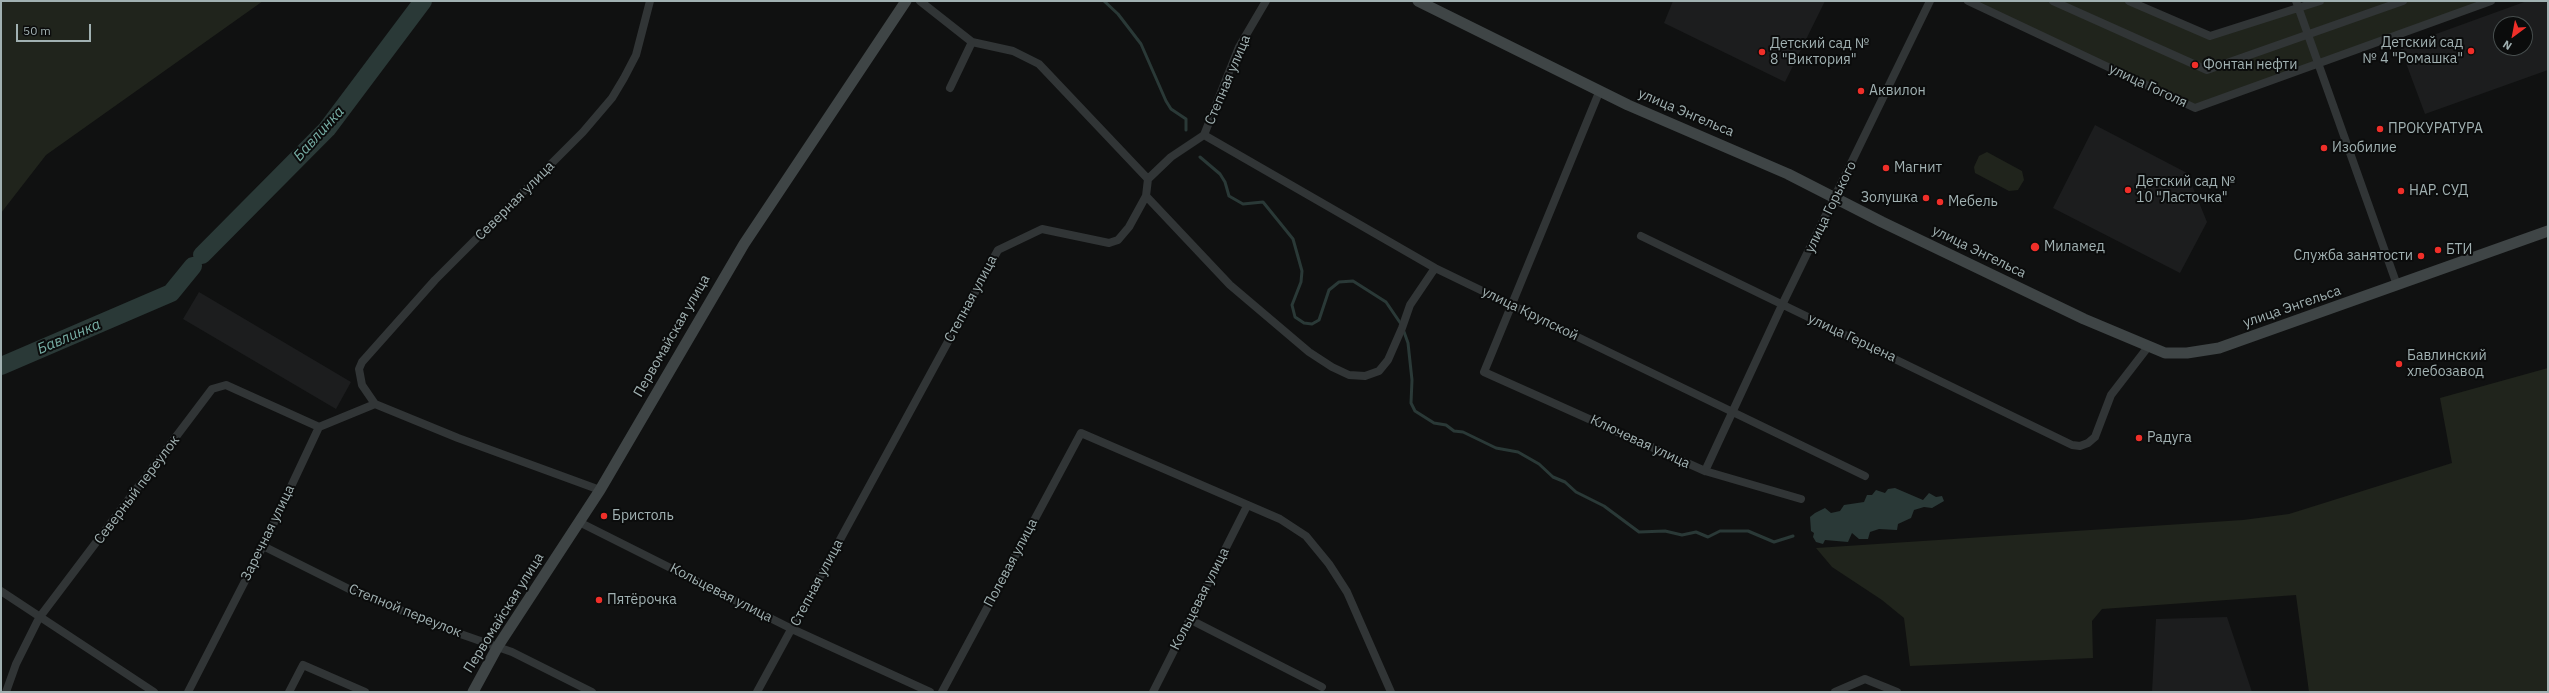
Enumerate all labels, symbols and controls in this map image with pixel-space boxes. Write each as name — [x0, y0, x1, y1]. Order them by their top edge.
scale bar — [18, 16, 93, 42]
north arrow — [2493, 16, 2533, 56]
text: 50 m — [23, 23, 51, 38]
street label: Степная улица — [1201, 32, 1255, 128]
place label: Детский сад № 4 "Ромашка" — [2363, 35, 2463, 68]
place label: Детский сад № 8 "Виктория" — [1770, 36, 1869, 68]
text: N — [2500, 37, 2514, 53]
marker: Детский сад № 4 "Ромашка" — [2466, 46, 2476, 56]
marker: Детский сад № 8 "Виктория" — [1757, 47, 1767, 57]
place label: Фонтан нефти — [2203, 57, 2297, 73]
marker: Фонтан нефти — [2190, 60, 2200, 70]
street label: улица Гоголя — [2106, 61, 2190, 111]
place label: Аквилон — [1869, 83, 1926, 99]
street label: улица Энгельса — [1636, 85, 1736, 141]
marker: Аквилон — [1856, 86, 1866, 96]
water label: Бавлинка — [290, 103, 348, 165]
place label: ПРОКУРАТУРА — [2388, 121, 2483, 137]
marker: ПРОКУРАТУРА — [2375, 124, 2385, 134]
place label: Изобилие — [2332, 140, 2397, 156]
marker: Изобилие — [2319, 143, 2329, 153]
street label: Северная улица — [472, 158, 558, 244]
street label: улица Горького — [1802, 158, 1860, 256]
place label: Магнит — [1894, 160, 1942, 176]
marker: Магнит — [1881, 163, 1891, 173]
place label: Детский сад № 10 "Ласточка" — [2136, 174, 2235, 206]
place label: НАР. СУД — [2409, 183, 2469, 199]
marker: Детский сад № 10 "Ласточка" — [2123, 185, 2133, 195]
marker: НАР. СУД — [2396, 186, 2406, 196]
place label: Золушка — [1861, 190, 1918, 206]
marker: Золушка — [1921, 193, 1931, 203]
place label: Мебель — [1948, 194, 1998, 210]
marker: Мебель — [1935, 197, 1945, 207]
street label: улица Энгельса — [1929, 222, 2029, 282]
place label: Миламед — [2044, 239, 2105, 255]
marker: Миламед — [2029, 241, 2041, 253]
place label: БТИ — [2446, 242, 2472, 258]
marker: БТИ — [2433, 245, 2443, 255]
place label: Служба занятости — [2294, 248, 2413, 264]
marker: Служба занятости — [2416, 251, 2426, 261]
street label: Степная улица — [941, 253, 1001, 345]
street label: Первомайская улица — [630, 272, 714, 400]
street label: улица Энгельса — [2241, 282, 2343, 332]
street label: улица Крупской — [1479, 283, 1581, 345]
street label: улица Герцена — [1805, 310, 1899, 366]
water label: Бавлинка — [35, 316, 103, 358]
place label: Бавлинский хлебозавод — [2407, 348, 2487, 380]
marker: Бавлинский хлебозавод — [2394, 359, 2404, 369]
street label: Ключевая улица — [1587, 412, 1693, 472]
place label: Радуга — [2147, 430, 2192, 446]
street label: Северный переулок — [91, 432, 183, 548]
marker: Радуга — [2134, 433, 2144, 443]
street label: Заречная улица — [238, 482, 298, 584]
place label: Бристоль — [612, 508, 674, 524]
marker: Бристоль — [599, 511, 609, 521]
street label: Полевая улица — [981, 516, 1041, 610]
street label: Степная улица — [787, 537, 847, 629]
street label: Кольцевая улица — [1167, 545, 1233, 653]
street label: Первомайская улица — [460, 550, 548, 676]
street label: Кольцевая улица — [667, 560, 775, 626]
street label: Степной переулок — [346, 581, 464, 641]
place label: Пятёрочка — [607, 592, 677, 608]
marker: Пятёрочка — [594, 595, 604, 605]

